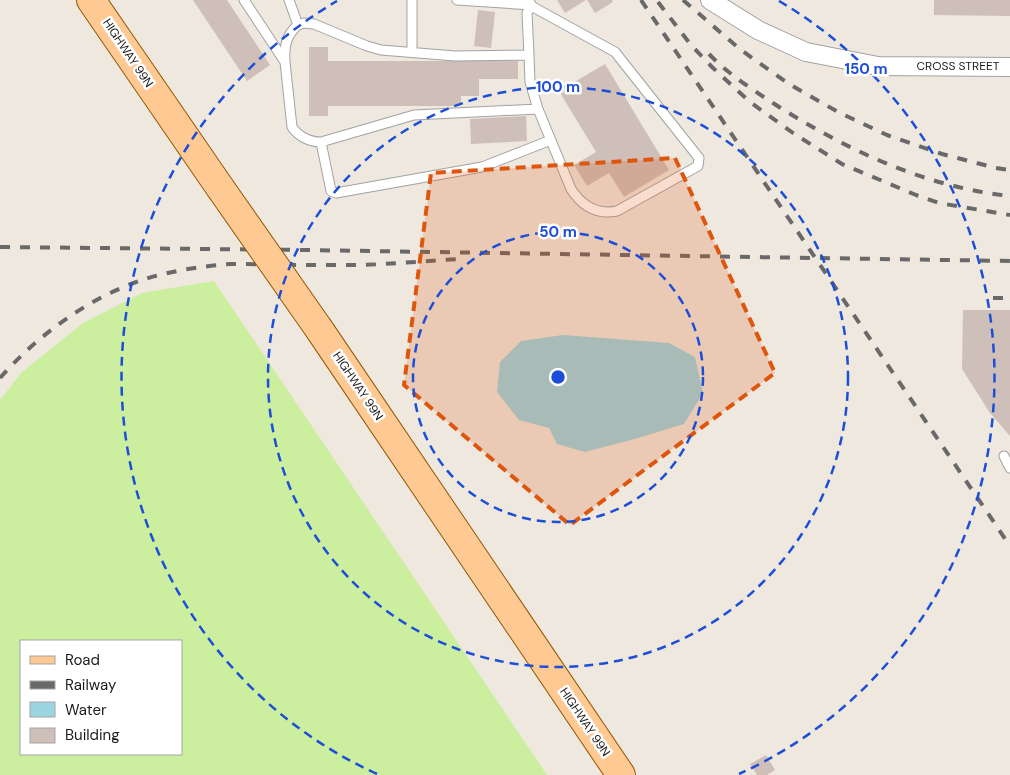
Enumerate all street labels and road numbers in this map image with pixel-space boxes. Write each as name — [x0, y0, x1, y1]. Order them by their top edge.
street label: HIGHWAY 99N — [99, 16, 157, 90]
street label: CROSS STREET — [916, 58, 1000, 74]
street label: HIGHWAY 99N — [329, 349, 387, 423]
street label: HIGHWAY 99N — [556, 685, 614, 759]

